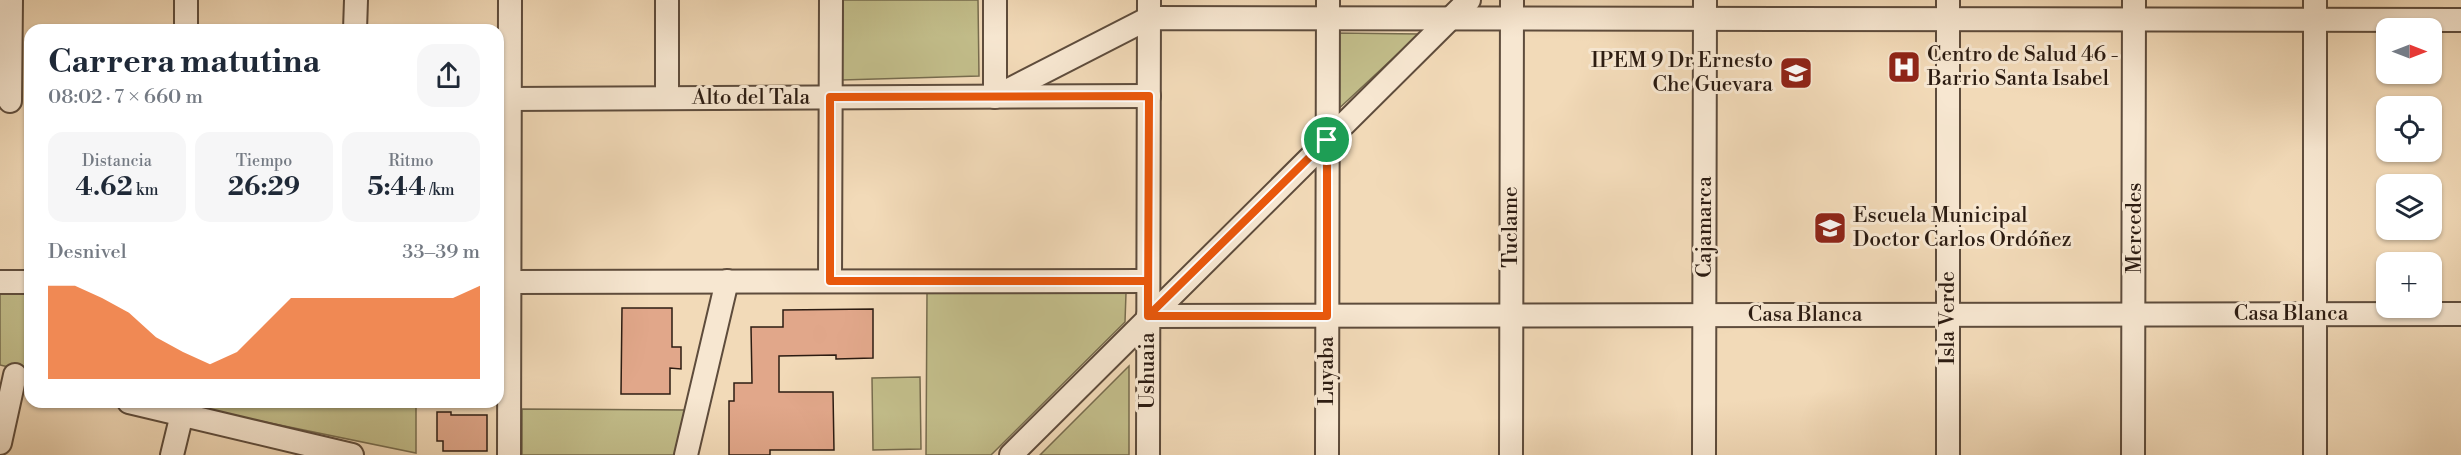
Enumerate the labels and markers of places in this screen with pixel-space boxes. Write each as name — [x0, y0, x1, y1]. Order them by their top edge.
place label: Centro de Salud 46 - Barrio Santa Isabel — [1926, 42, 2119, 92]
place label: IPEM 9 Dr Ernesto Che Guevara — [1591, 48, 1773, 98]
hospital icon: Centro de Salud 46 - Barrio Santa Isabel — [1886, 49, 1922, 85]
school or university icon: IPEM 9 Dr Ernesto Che Guevara — [1778, 55, 1814, 91]
pin — [1301, 114, 1352, 165]
place label: Escuela Municipal Doctor Carlos Ordóñez — [1853, 203, 2072, 253]
school or university icon: Escuela Municipal Doctor Carlos Ordóñez — [1812, 210, 1848, 246]

